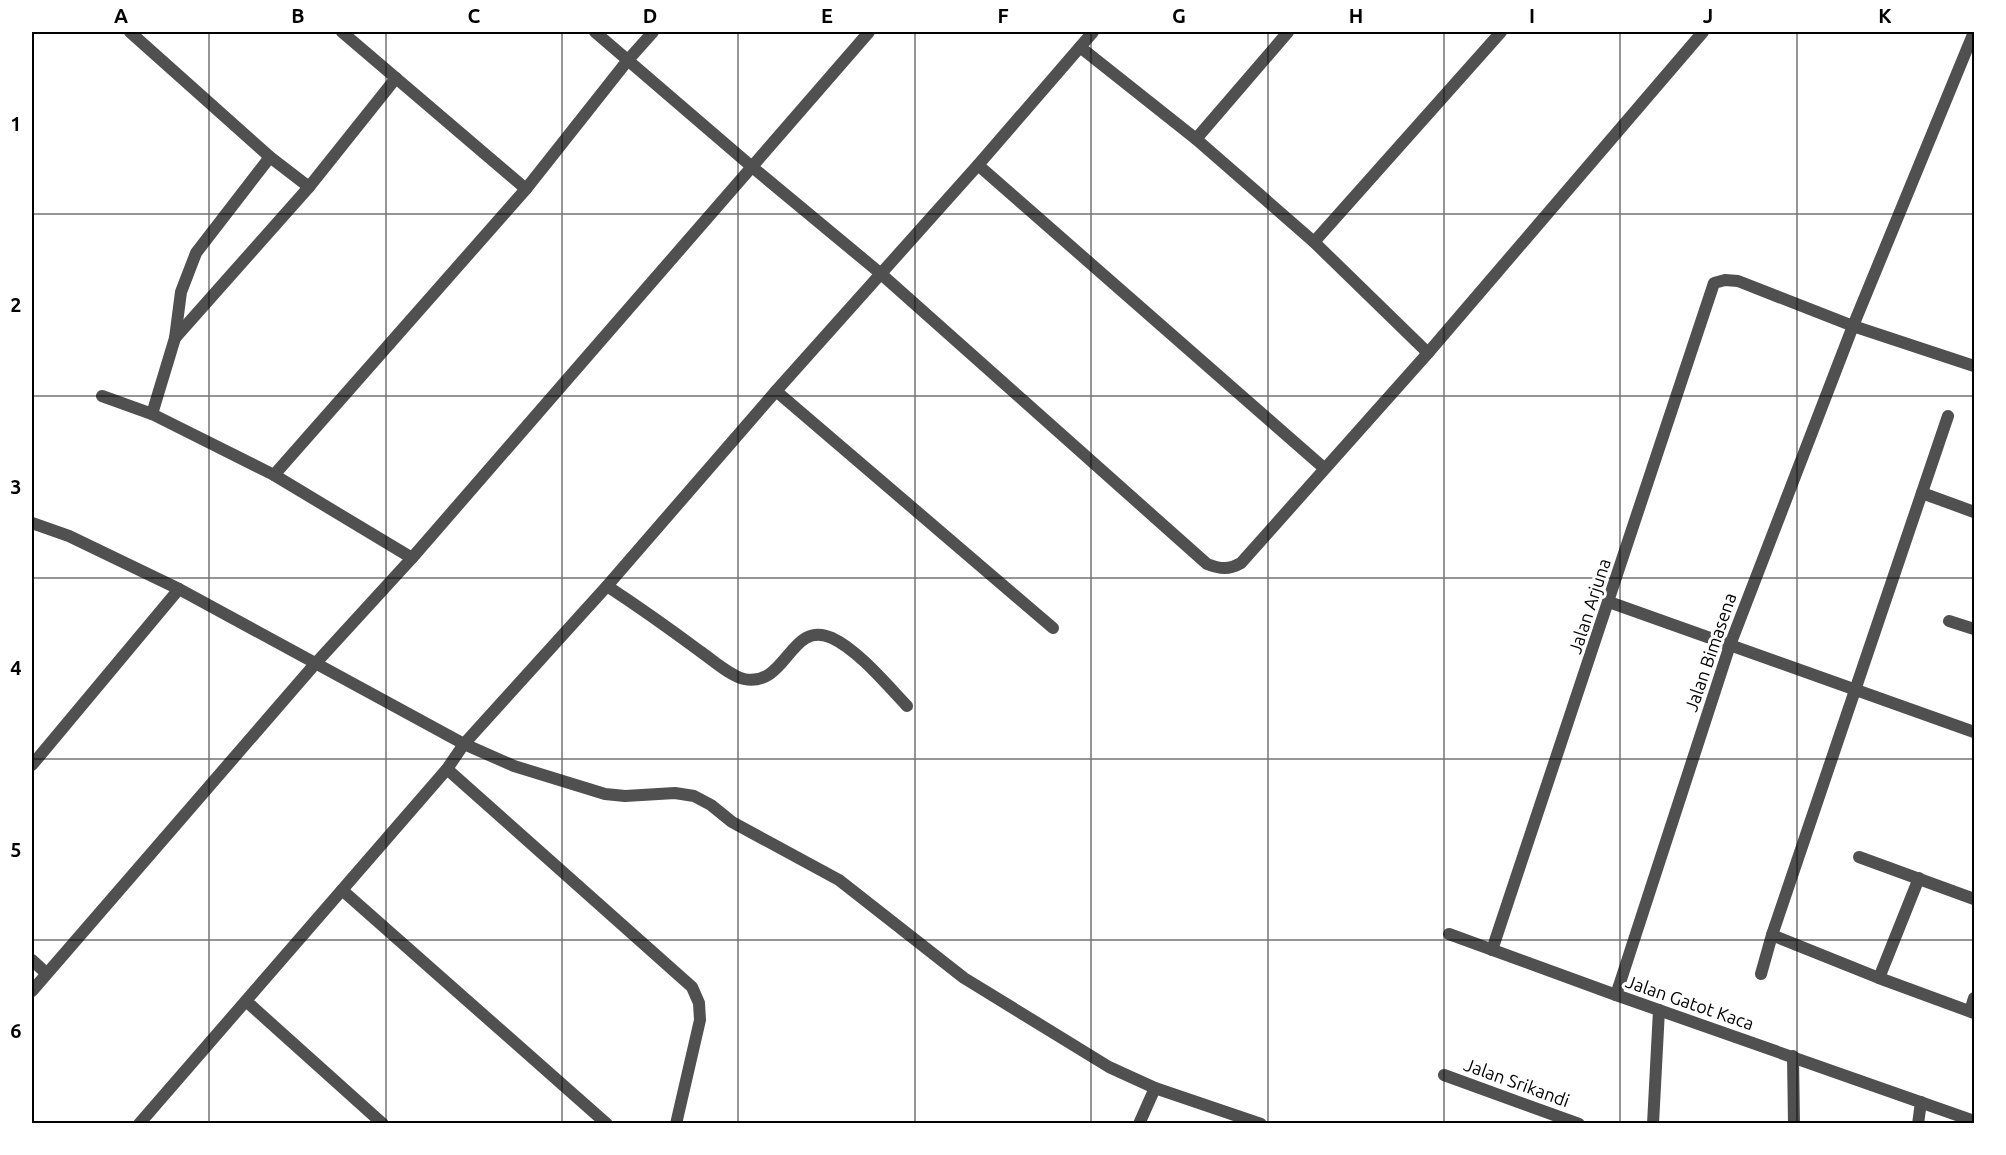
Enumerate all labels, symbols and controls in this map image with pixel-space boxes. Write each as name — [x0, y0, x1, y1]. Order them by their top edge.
text: A — [114, 4, 128, 27]
text: B — [291, 4, 305, 27]
text: C — [468, 4, 481, 27]
text: D — [643, 4, 657, 27]
text: E — [821, 4, 833, 27]
text: F — [997, 4, 1009, 27]
text: G — [1172, 4, 1186, 27]
text: H — [1349, 4, 1363, 27]
text: I — [1529, 4, 1535, 27]
text: J — [1703, 4, 1713, 27]
text: K — [1878, 4, 1892, 27]
text: 1 — [10, 112, 22, 135]
text: 2 — [10, 293, 22, 316]
text: 3 — [10, 475, 22, 498]
street label: Jalan Arjuna — [1564, 556, 1614, 656]
street label: Jalan Bimasena — [1680, 590, 1740, 714]
text: 4 — [10, 656, 22, 679]
text: 5 — [10, 838, 22, 861]
street label: Jalan Gatot Kaca — [1623, 971, 1757, 1033]
text: 6 — [10, 1019, 22, 1042]
street label: Jalan Srikandi — [1462, 1054, 1572, 1110]

